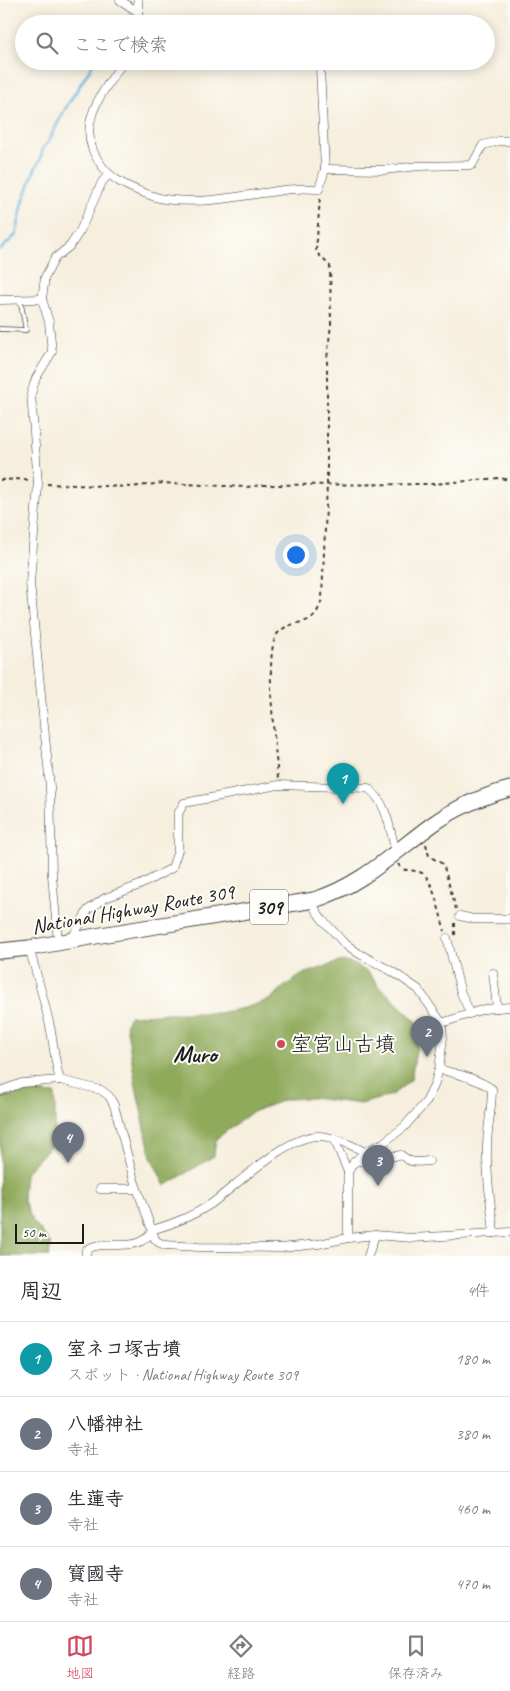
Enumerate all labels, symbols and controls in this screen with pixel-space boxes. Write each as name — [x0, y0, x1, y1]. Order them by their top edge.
search box — [15, 15, 495, 70]
icon: search — [33, 29, 61, 57]
text: ここで検索 — [73, 33, 168, 57]
your location — [283, 542, 309, 568]
pin: 1 — [327, 763, 359, 804]
street label: National Highway Route 309 — [30, 878, 238, 940]
road number: 309 — [250, 890, 288, 924]
pin: 2 — [411, 1016, 443, 1057]
place label: 室宮山古墳 — [291, 1031, 396, 1057]
marker: 室宮山古墳 — [275, 1038, 287, 1050]
district label: Muro — [173, 1039, 219, 1069]
pin: 4 — [52, 1122, 84, 1163]
pin: 3 — [362, 1145, 394, 1186]
scale bar — [15, 1221, 84, 1244]
text: 50 m — [22, 1224, 46, 1241]
text: 周辺 — [20, 1278, 62, 1304]
text: 4件 — [467, 1281, 490, 1301]
text: 室ネコ塚古墳 — [67, 1337, 181, 1361]
text: 1 — [32, 1349, 40, 1369]
text: 180 m — [456, 1349, 490, 1369]
text: スポット · National Highway Route 309 — [67, 1365, 298, 1385]
text: 八幡神社 — [67, 1412, 143, 1436]
text: 2 — [32, 1424, 40, 1444]
text: 380 m — [456, 1424, 490, 1444]
text: 寺社 — [67, 1440, 99, 1460]
text: 生蓮寺 — [67, 1487, 124, 1511]
text: 3 — [32, 1499, 40, 1519]
text: 460 m — [456, 1499, 490, 1519]
text: 寺社 — [67, 1515, 99, 1535]
text: 寳國寺 — [67, 1562, 124, 1586]
text: 4 — [32, 1574, 40, 1594]
text: 470 m — [456, 1574, 490, 1594]
text: 寺社 — [67, 1590, 99, 1610]
tab: 地図 — [66, 1632, 94, 1682]
tab: 経路 — [227, 1632, 255, 1682]
tab: 保存済み — [388, 1632, 444, 1682]

